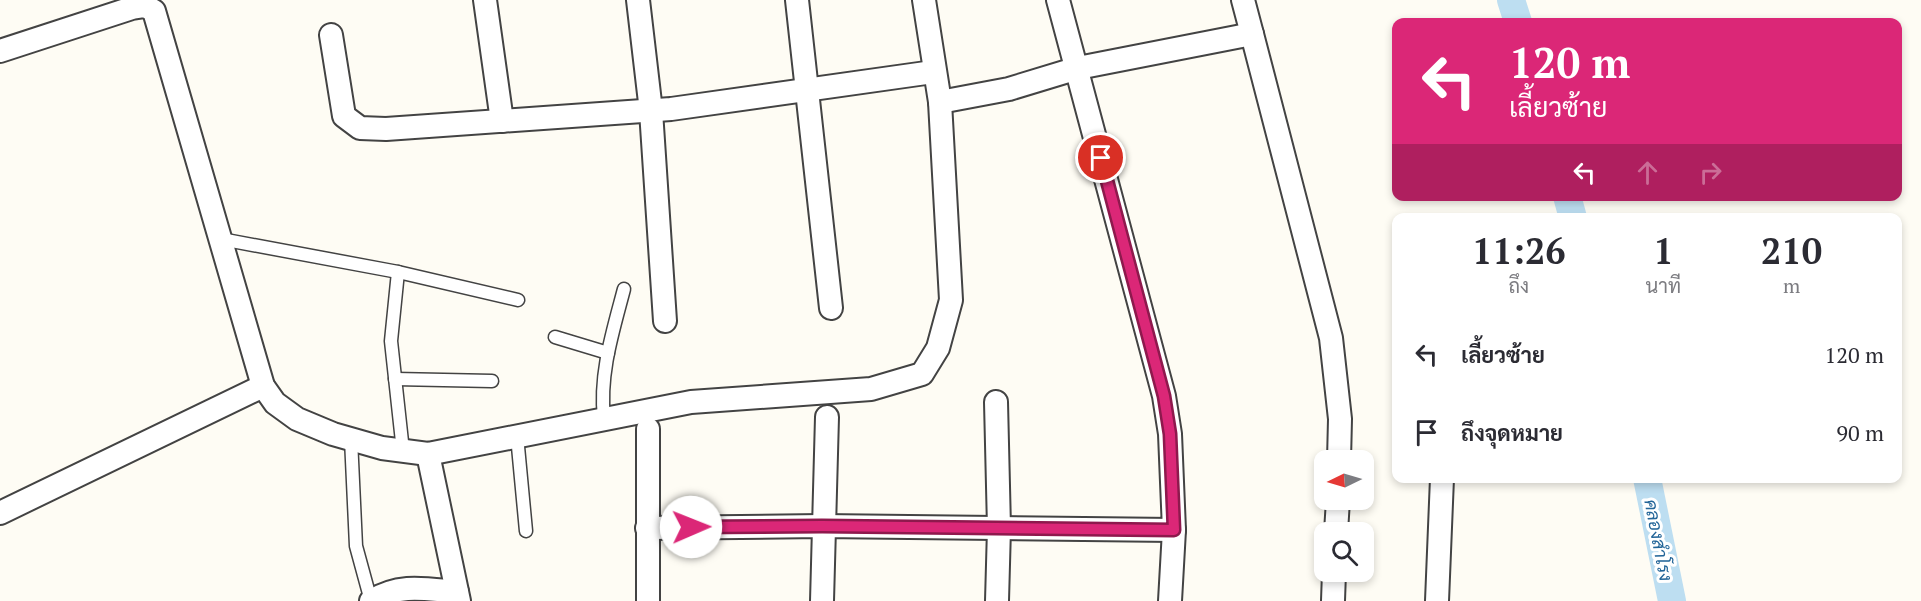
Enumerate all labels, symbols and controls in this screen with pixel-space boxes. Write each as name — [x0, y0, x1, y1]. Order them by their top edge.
text: 120 m — [1509, 34, 1630, 90]
icon: left — [1410, 42, 1488, 120]
text: เลี้ยวซ้าย — [1509, 89, 1607, 125]
pin — [1075, 132, 1126, 183]
icon: arrive — [1084, 141, 1117, 174]
icon: left — [1568, 156, 1601, 189]
icon: ahead — [1631, 156, 1664, 189]
icon: right — [1694, 156, 1727, 189]
text: 11:26 — [1472, 227, 1566, 274]
text: 1 — [1653, 227, 1674, 274]
text: 210 — [1761, 227, 1822, 274]
text: ถึง — [1508, 272, 1529, 299]
text: นาที — [1646, 272, 1681, 299]
text: m — [1783, 272, 1800, 299]
icon: left — [1410, 338, 1443, 371]
text: เลี้ยวซ้าย — [1461, 340, 1545, 369]
text: 120 m — [1824, 340, 1884, 369]
icon: arrive — [1410, 416, 1443, 449]
text: ถึงจุดหมาย — [1461, 418, 1563, 447]
text: 90 m — [1836, 418, 1884, 447]
north arrow — [1314, 450, 1374, 510]
map controls — [1314, 450, 1374, 582]
position arrow — [659, 495, 723, 559]
water label: คลองสำโรง — [1639, 497, 1679, 583]
button: search — [1314, 522, 1374, 582]

